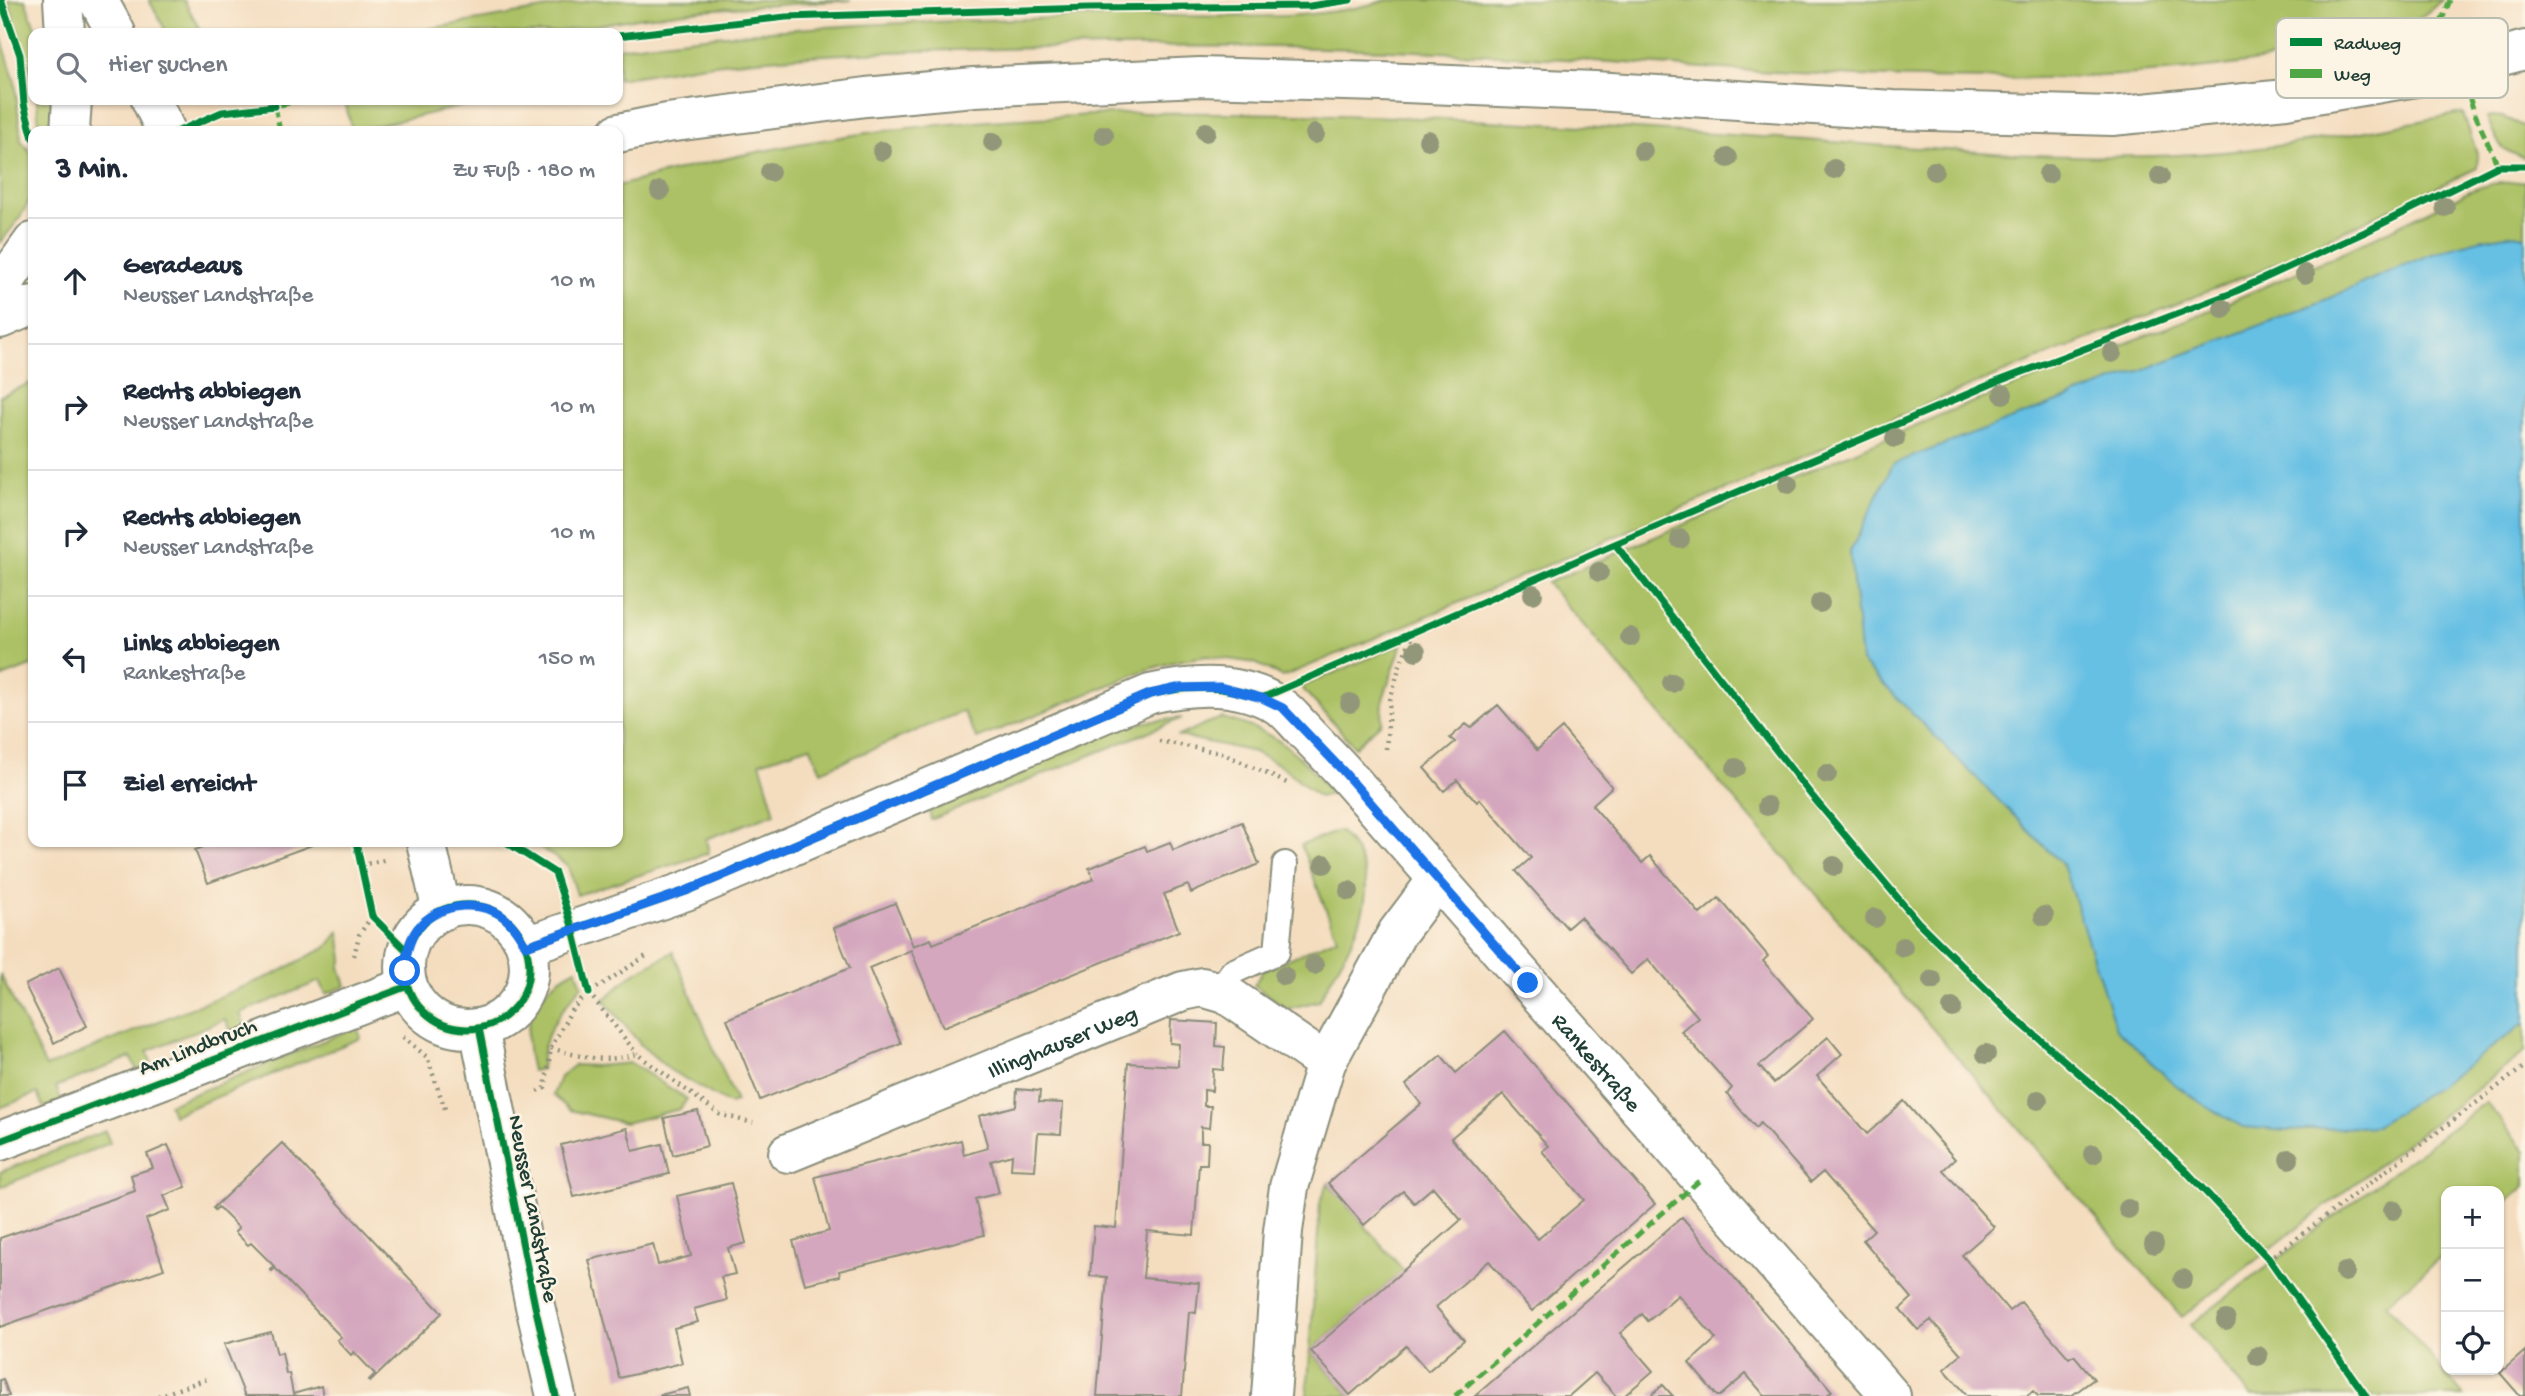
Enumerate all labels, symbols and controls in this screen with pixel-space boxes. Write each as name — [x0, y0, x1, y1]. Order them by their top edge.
legend — [2276, 18, 2508, 98]
search box — [28, 28, 623, 105]
text: Radweg — [2334, 34, 2401, 57]
icon: search — [52, 48, 90, 86]
text: Hier suchen — [108, 51, 228, 82]
text: Weg — [2334, 65, 2371, 88]
text: 3 Min. — [56, 154, 130, 189]
text: Zu Fuß · 180 m — [452, 158, 595, 185]
text: Geradeaus — [123, 252, 241, 283]
icon: ahead — [56, 262, 94, 300]
text: 10 m — [551, 268, 595, 295]
text: Neusser Landstraße — [123, 283, 313, 310]
text: Rechts abbiegen — [123, 378, 301, 409]
icon: right — [56, 388, 94, 426]
text: 10 m — [551, 394, 595, 421]
text: Neusser Landstraße — [123, 409, 313, 436]
text: Rechts abbiegen — [123, 504, 301, 535]
icon: right — [56, 514, 94, 552]
text: 10 m — [551, 520, 595, 547]
text: Neusser Landstraße — [123, 535, 313, 562]
text: Links abbiegen — [123, 630, 279, 661]
icon: left — [56, 640, 94, 678]
text: 150 m — [539, 646, 595, 673]
text: Rankestraße — [123, 661, 246, 688]
icon: arrive — [56, 766, 94, 804]
text: Ziel erreicht — [123, 770, 255, 801]
route start — [389, 955, 420, 986]
route end — [1512, 967, 1543, 998]
street label: Illinghauser Weg — [984, 1001, 1142, 1087]
street label: Rankestraße — [1544, 1009, 1646, 1120]
street label: Am Lindbruch — [135, 1013, 261, 1083]
street label: Neusser Landstraße — [500, 1113, 563, 1306]
map controls — [2441, 1186, 2504, 1375]
button: + — [2441, 1186, 2504, 1249]
button: − — [2441, 1249, 2504, 1312]
button: locate — [2441, 1312, 2504, 1375]

